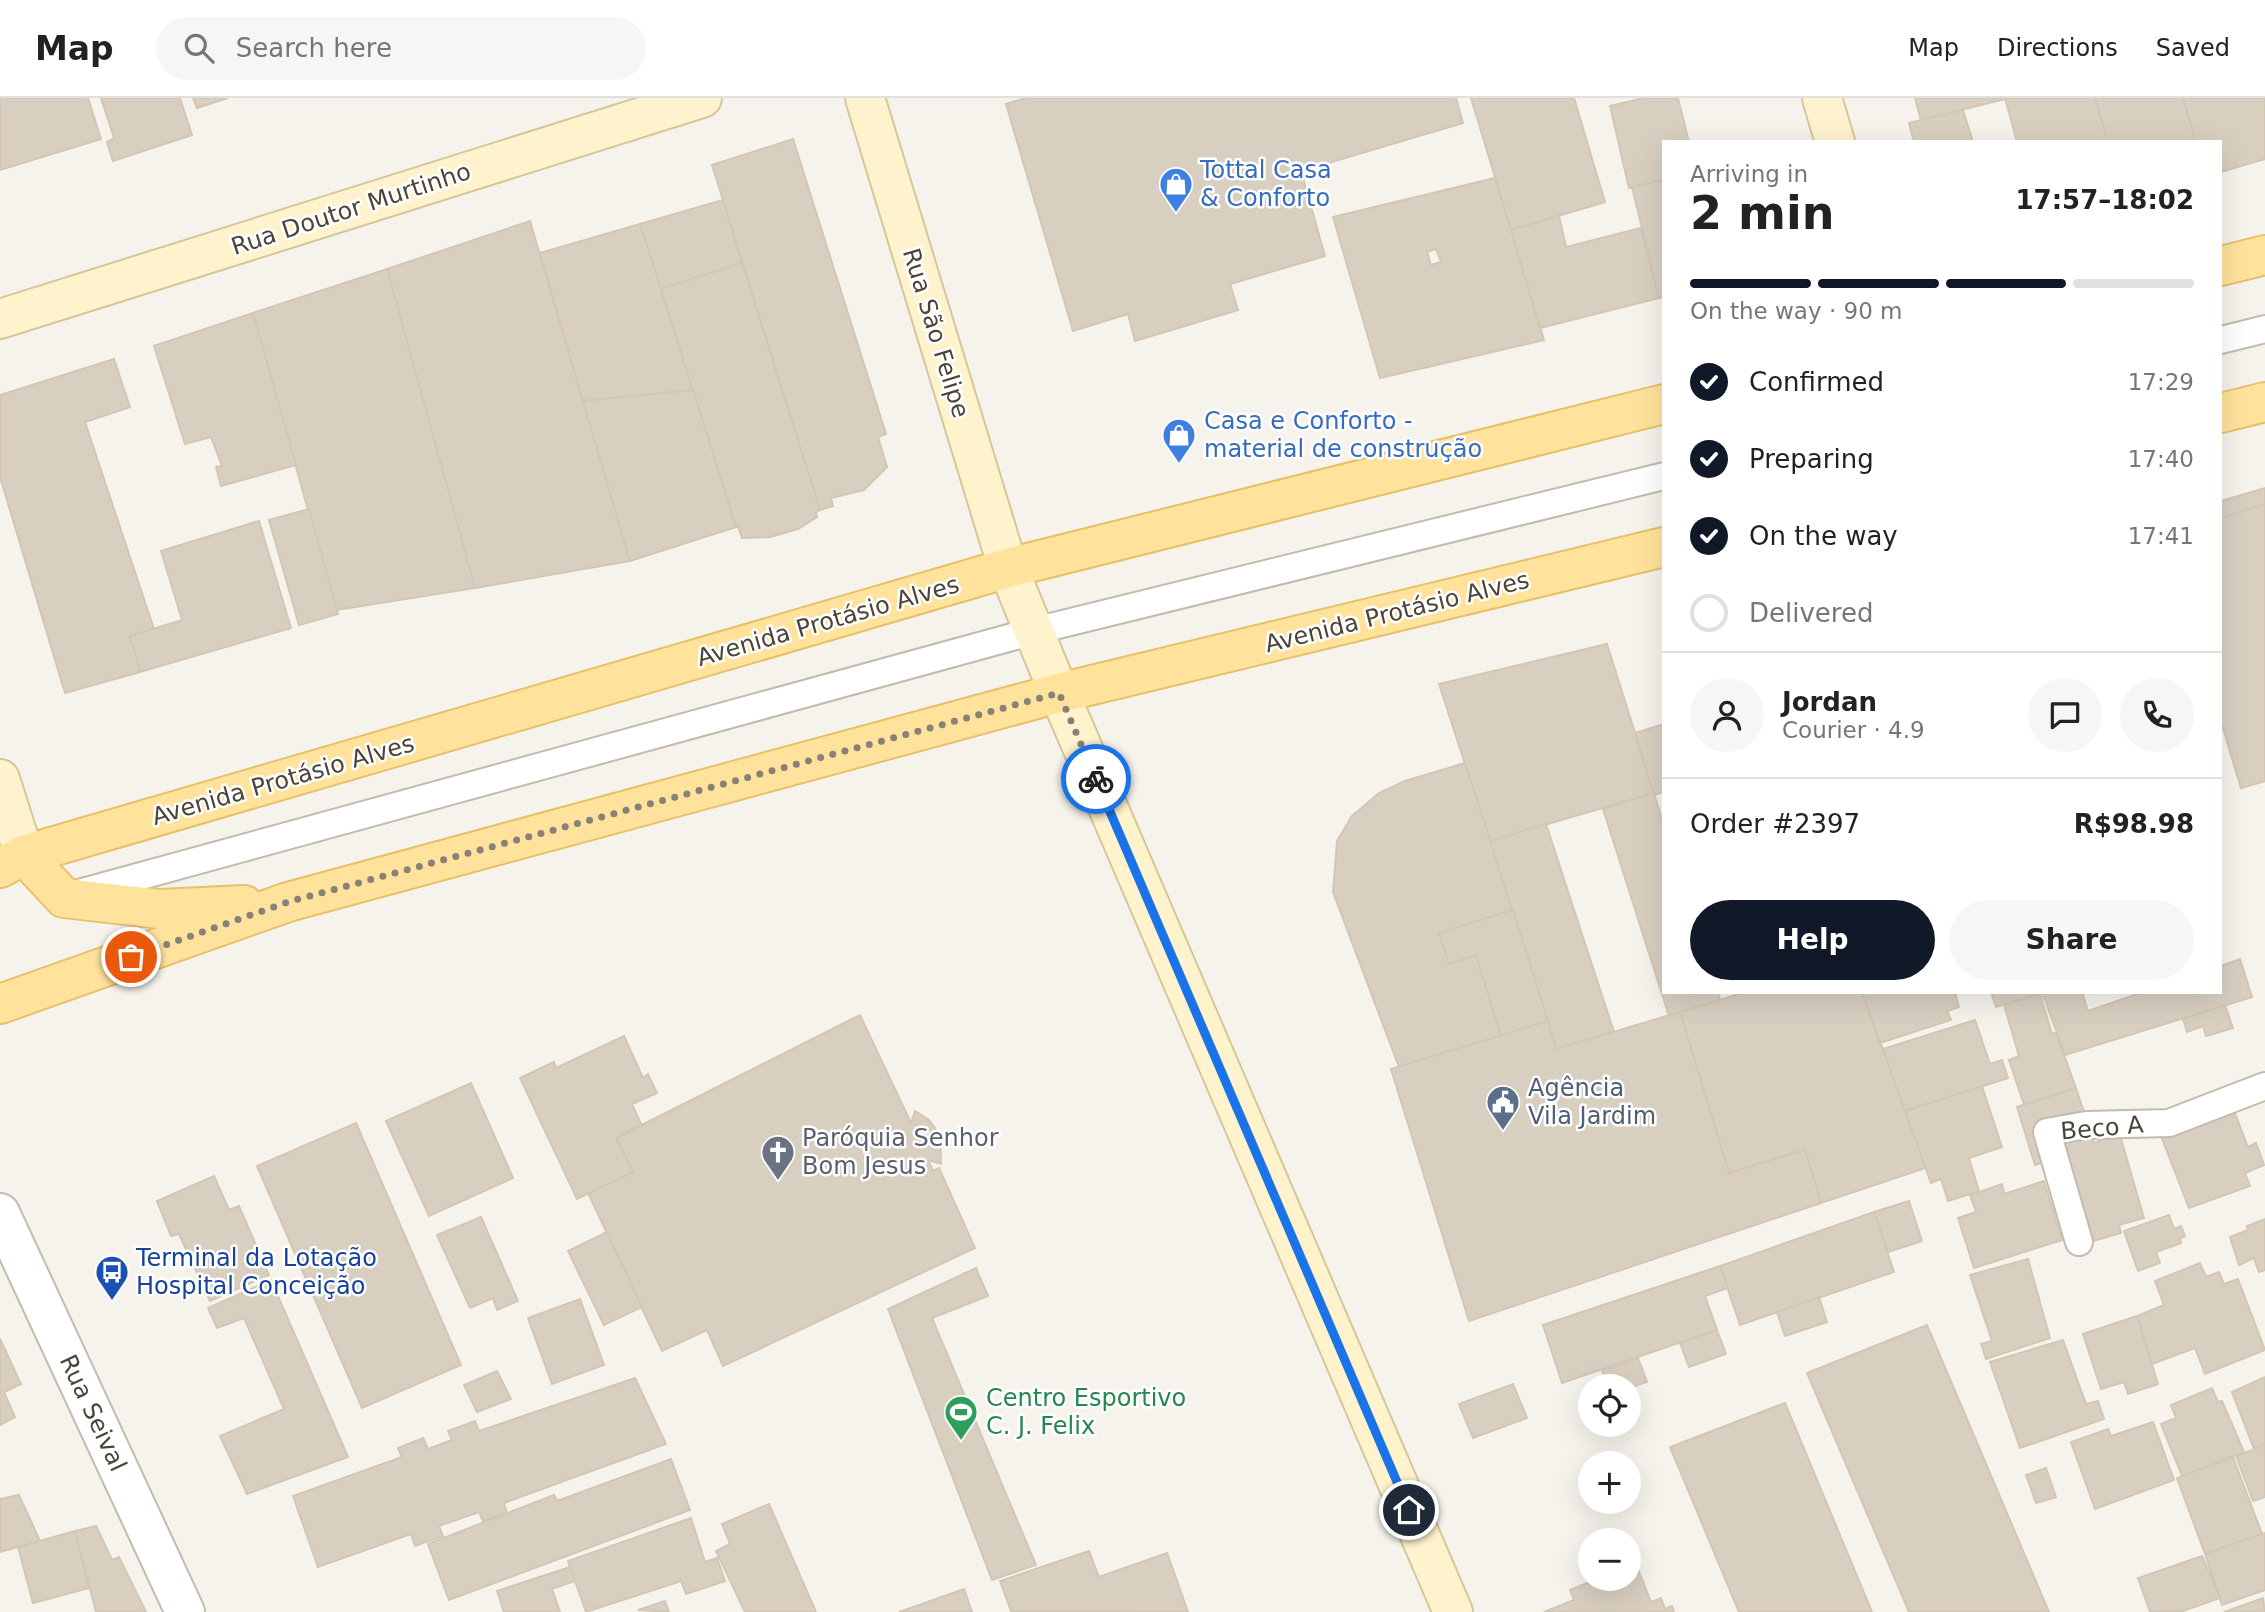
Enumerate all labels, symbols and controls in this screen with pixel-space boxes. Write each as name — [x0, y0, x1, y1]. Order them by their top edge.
search box — [156, 17, 646, 80]
text: Map — [35, 29, 114, 68]
icon: search — [180, 29, 218, 67]
text: Search here — [236, 33, 392, 63]
text: Map — [1908, 34, 1959, 62]
text: Directions — [1997, 34, 2118, 62]
text: Saved — [2156, 34, 2230, 62]
place label: Tottal Casa & Conforto — [1199, 156, 1332, 212]
street label: Rua Doutor Murtinho — [228, 157, 474, 261]
text: Arriving in — [1690, 161, 1808, 187]
shop icon: Tottal Casa & Conforto — [1157, 165, 1195, 214]
text: 17:57–18:02 — [2015, 185, 2194, 215]
text: 2 min — [1690, 186, 1834, 240]
street label: Rua São Felipe — [897, 245, 975, 421]
text: On the way · 90 m — [1690, 298, 1902, 324]
icon: check — [1690, 363, 1728, 401]
text: Confirmed — [1749, 367, 1884, 397]
text: 17:29 — [2128, 369, 2194, 395]
place label: Casa e Conforto - material de construção — [1204, 407, 1482, 463]
shop icon: Casa e Conforto - material de construção — [1160, 416, 1198, 465]
icon: check — [1690, 440, 1728, 478]
text: Preparing — [1749, 444, 1874, 474]
text: 17:40 — [2128, 446, 2194, 472]
icon: check — [1690, 517, 1728, 555]
text: On the way — [1749, 521, 1898, 551]
text: 17:41 — [2128, 523, 2194, 549]
street label: Avenida Protásio Alves — [1262, 566, 1532, 658]
street label: Avenida Protásio Alves — [694, 570, 962, 672]
text: Delivered — [1749, 598, 1873, 628]
button: person — [1690, 678, 1764, 752]
button: chat — [2028, 678, 2102, 752]
button: phone — [2120, 678, 2194, 752]
text: Jordan — [1782, 687, 1877, 717]
text: Courier · 4.9 — [1782, 717, 1925, 743]
street label: Avenida Protásio Alves — [149, 729, 417, 831]
courier — [1061, 744, 1131, 814]
icon: bike — [1077, 760, 1115, 798]
text: Order #2397 — [1690, 809, 1860, 839]
text: R$98.98 — [2074, 809, 2194, 839]
button: Help — [1690, 900, 1935, 980]
button: Share — [1949, 900, 2194, 980]
pin — [101, 927, 161, 987]
icon: bag — [112, 938, 150, 976]
place label: Agência Vila Jardim — [1528, 1074, 1656, 1130]
public building icon: Agência Vila Jardim — [1484, 1083, 1522, 1132]
street label: Beco A — [2059, 1110, 2145, 1146]
place label: Paróquia Senhor Bom Jesus — [802, 1124, 999, 1180]
church icon: Paróquia Senhor Bom Jesus — [759, 1133, 797, 1182]
place label: Terminal da Lotação Hospital Conceição — [135, 1244, 377, 1300]
bus stop icon: Terminal da Lotação Hospital Conceição — [93, 1253, 131, 1302]
street label: Rua Seival — [54, 1350, 132, 1476]
map controls — [1578, 1374, 1641, 1591]
button: locate — [1578, 1374, 1641, 1437]
place label: Centro Esportivo C. J. Felix — [986, 1384, 1186, 1440]
sports icon: Centro Esportivo C. J. Felix — [942, 1393, 980, 1442]
button: + — [1578, 1451, 1641, 1514]
pin — [1379, 1480, 1439, 1540]
icon: home — [1390, 1491, 1428, 1529]
button: − — [1578, 1528, 1641, 1591]

